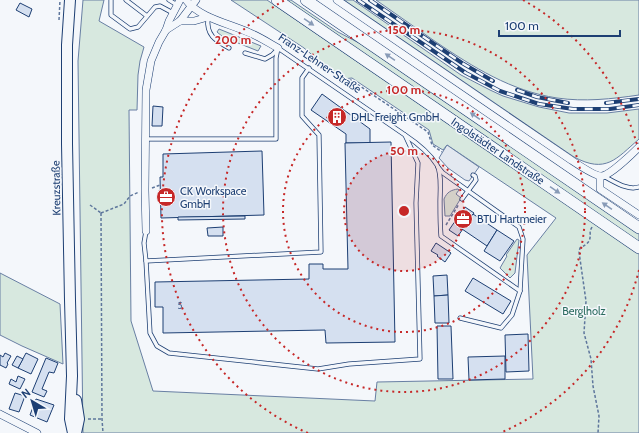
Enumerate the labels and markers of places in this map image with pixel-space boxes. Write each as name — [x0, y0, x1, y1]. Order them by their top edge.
building icon: DHL Freight GmbH — [326, 106, 348, 128]
place label: DHL Freight GmbH — [351, 110, 439, 124]
place label: CK Workspace GmbH — [180, 184, 247, 211]
office icon: CK Workspace GmbH — [155, 186, 177, 208]
centre of rings — [397, 204, 411, 218]
office icon: BTU Hartmeier — [452, 208, 474, 230]
place label: BTU Hartmeier — [477, 212, 547, 226]

